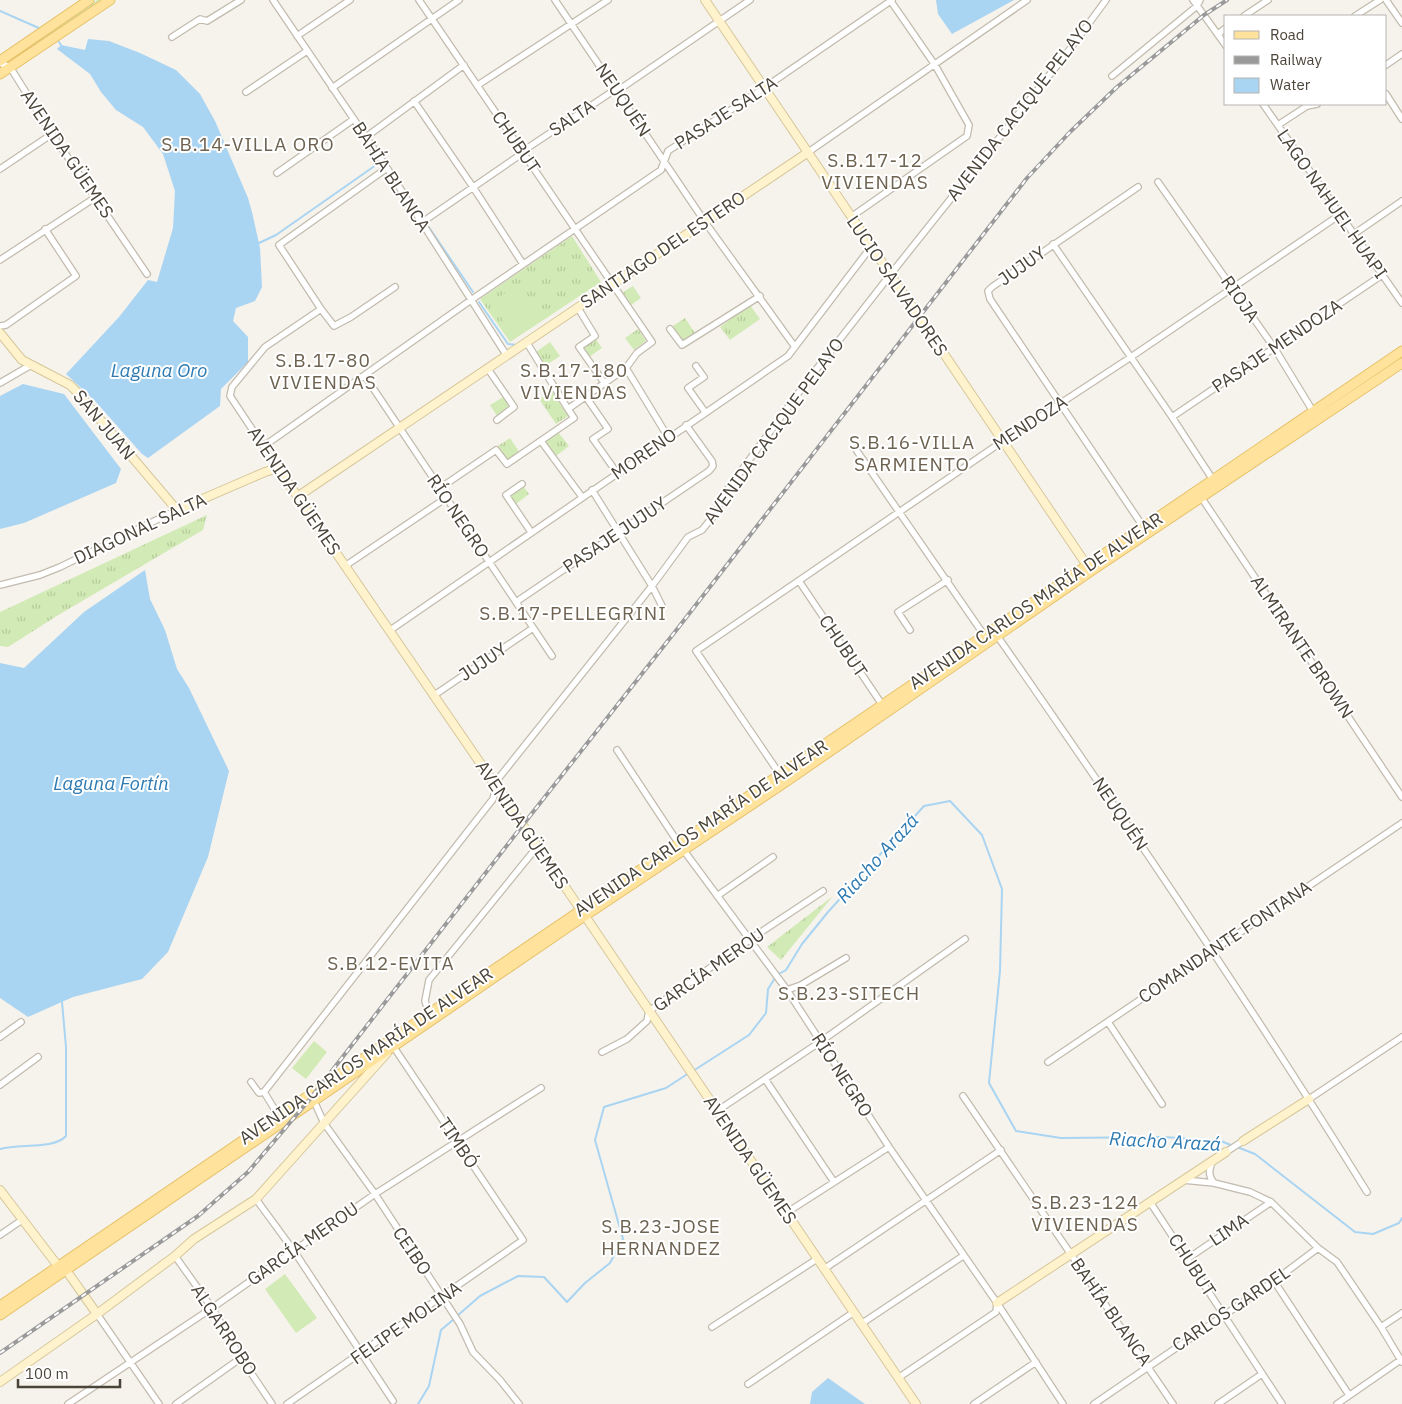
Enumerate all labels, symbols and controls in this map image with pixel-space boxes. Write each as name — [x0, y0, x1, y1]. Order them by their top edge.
street label: AVENIDA CACIQUE PELAYO — [941, 14, 1098, 205]
legend — [1224, 15, 1387, 105]
text: Road — [1270, 25, 1305, 44]
text: Railway — [1270, 50, 1323, 69]
street label: NEUQUÉN — [591, 59, 656, 141]
street label: PASAJE SALTA — [670, 71, 782, 154]
text: Water — [1270, 75, 1311, 94]
street label: AVENIDA GÜEMES — [16, 85, 119, 223]
street label: SALTA — [544, 94, 599, 141]
street label: CHUBUT — [487, 106, 546, 177]
street label: BAHÍA BLANCA — [347, 117, 436, 237]
street label: LAGO NAHUEL HUAPI — [1272, 124, 1393, 283]
district label: S.B.14-VILLA ORO — [161, 132, 335, 156]
district label: S.B.17-12 VIVIENDAS — [821, 148, 929, 194]
street label: SANTIAGO DEL ESTERO — [576, 186, 750, 313]
street label: LUCIO SALVADORES — [842, 211, 953, 361]
street label: JUJUY — [993, 241, 1050, 290]
street label: RIOJA — [1216, 271, 1265, 327]
street label: PASAJE MENDOZA — [1207, 293, 1347, 398]
street label: AVENIDA CACIQUE PELAYO — [698, 333, 849, 528]
district label: S.B.17-80 VIVIENDAS — [269, 348, 377, 394]
water label: Laguna Oro — [111, 358, 207, 382]
district label: S.B.17-180 VIVIENDAS — [520, 358, 628, 404]
street label: SAN JUAN — [68, 385, 140, 464]
street label: MENDOZA — [988, 390, 1072, 455]
street label: AVENIDA GÜEMES — [243, 422, 346, 560]
street label: MORENO — [606, 423, 681, 484]
district label: S.B.16-VILLA SARMIENTO — [849, 430, 975, 476]
street label: RÍO NEGRO — [422, 470, 495, 562]
street label: DIAGONAL SALTA — [70, 488, 210, 569]
street label: PASAJE JUJUY — [558, 491, 672, 578]
street label: AVENIDA CARLOS MARÍA DE ALVEAR — [904, 507, 1167, 694]
street label: ALMIRANTE BROWN — [1246, 571, 1359, 723]
district label: S.B.17-PELLEGRINI — [479, 601, 667, 625]
street label: CHUBUT — [814, 610, 873, 681]
street label: JUJUY — [454, 637, 511, 686]
street label: AVENIDA CARLOS MARÍA DE ALVEAR — [569, 734, 832, 921]
street label: AVENIDA GÜEMES — [471, 756, 574, 894]
water label: Laguna Fortín — [53, 771, 169, 795]
street label: NEUQUÉN — [1088, 773, 1153, 855]
water label: Riacho Arazá — [831, 808, 923, 908]
street label: COMANDANTE FONTANA — [1134, 875, 1316, 1008]
street label: GARCÍA MEROU — [648, 923, 769, 1017]
district label: S.B.12-EVITA — [327, 951, 455, 975]
street label: AVENIDA CARLOS MARÍA DE ALVEAR — [234, 962, 497, 1149]
district label: S.B.23-SITECH — [778, 981, 920, 1005]
street label: RÍO NEGRO — [807, 1028, 878, 1121]
street label: AVENIDA GÜEMES — [699, 1091, 802, 1229]
street label: TIMBÓ — [433, 1113, 484, 1173]
water label: Riacho Arazá — [1108, 1126, 1222, 1156]
district label: S.B.23-124 VIVIENDAS — [1031, 1190, 1139, 1236]
street label: GARCÍA MEROU — [242, 1197, 363, 1291]
street label: LIMA — [1205, 1208, 1253, 1251]
district label: S.B.23-JOSE HERNANDEZ — [601, 1214, 721, 1260]
street label: CEIBO — [388, 1222, 437, 1279]
street label: CHUBUT — [1164, 1229, 1221, 1301]
street label: BAHÍA BLANCA — [1066, 1253, 1157, 1371]
street label: CARLOS GARDEL — [1167, 1261, 1294, 1357]
street label: FELIPE MOLINA — [346, 1276, 466, 1369]
street label: ALGARROBO — [186, 1280, 262, 1380]
scale bar — [18, 1356, 120, 1388]
text: 100 m — [25, 1364, 69, 1383]

